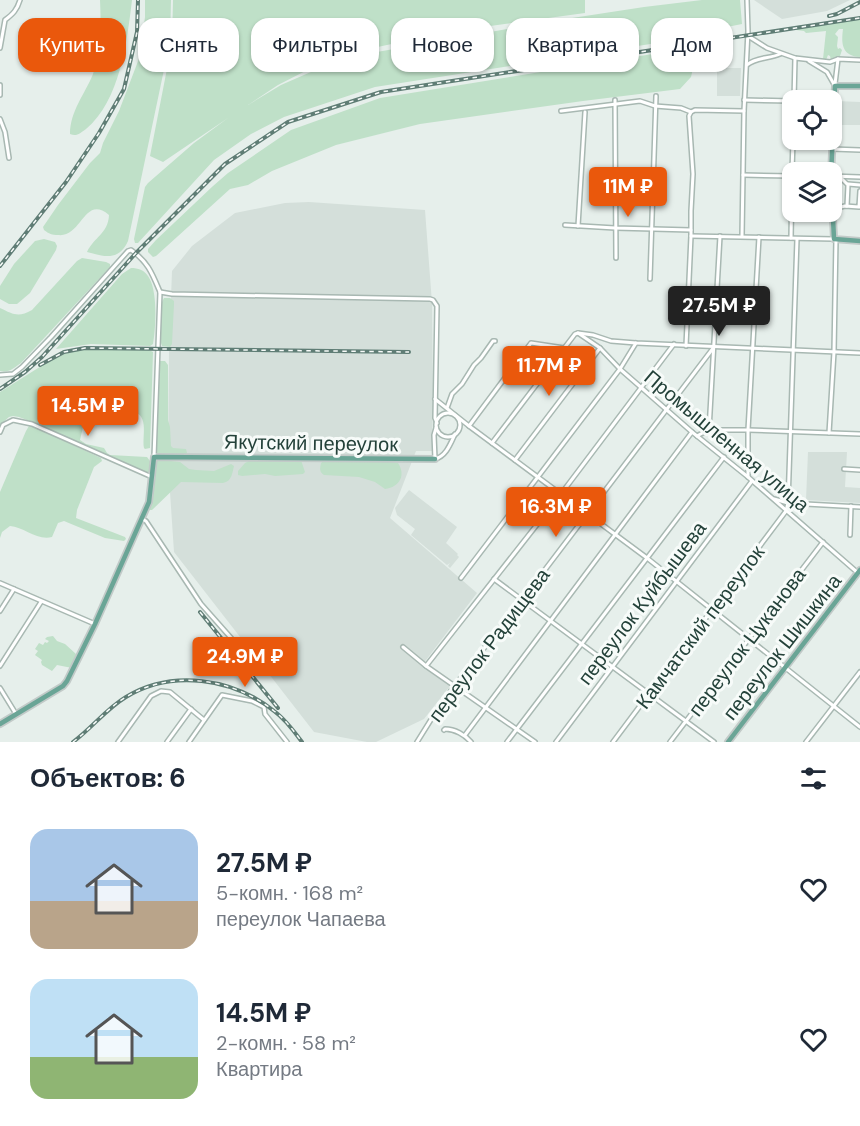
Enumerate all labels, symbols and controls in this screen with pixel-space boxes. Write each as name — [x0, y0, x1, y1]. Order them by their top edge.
chip: Купить — [18, 18, 126, 72]
chip: Снять — [138, 18, 239, 72]
chip: Фильтры — [251, 18, 379, 72]
chip: Новое — [391, 18, 494, 72]
chip: Квартира — [506, 18, 639, 72]
chip: Дом — [651, 18, 733, 72]
map controls — [782, 90, 842, 222]
button: locate — [782, 90, 842, 150]
button: layers — [782, 162, 842, 222]
pin: 11M ₽ — [586, 167, 670, 218]
text: 11M ₽ — [603, 173, 653, 199]
pin: 27.5M ₽ — [664, 286, 774, 337]
text: 27.5M ₽ — [682, 292, 756, 318]
pin: 11.7M ₽ — [494, 346, 604, 397]
text: 11.7M ₽ — [516, 352, 582, 378]
street label: Промышленная улица — [639, 364, 816, 518]
pin: 14.5M ₽ — [33, 386, 143, 437]
text: 14.5M ₽ — [51, 392, 125, 418]
street label: Якутский переулок — [224, 428, 398, 458]
pin: 16.3M ₽ — [501, 487, 611, 538]
text: 16.3M ₽ — [520, 493, 592, 519]
street label: переулок Куйбышева — [572, 515, 712, 690]
street label: Камчатский переулок — [630, 540, 770, 714]
street label: переулок Радищева — [423, 562, 556, 727]
street label: переулок Цуканова — [683, 562, 812, 721]
street label: переулок Шишкина — [717, 568, 848, 725]
pin: 24.9M ₽ — [190, 637, 300, 688]
text: 24.9M ₽ — [206, 643, 284, 669]
text: Объектов: 6 — [30, 761, 186, 795]
icon: filters — [797, 762, 830, 795]
text: 27.5M ₽ — [216, 846, 312, 880]
icon: home — [78, 853, 150, 925]
icon: heart — [797, 873, 830, 906]
text: 5-комн. · 168 m² — [216, 880, 363, 906]
text: переулок Чапаева — [216, 906, 386, 932]
text: 14.5M ₽ — [216, 996, 311, 1030]
icon: home — [78, 1003, 150, 1075]
icon: heart — [797, 1023, 830, 1056]
text: 2-комн. · 58 m² — [216, 1030, 356, 1056]
text: Квартира — [216, 1056, 302, 1082]

